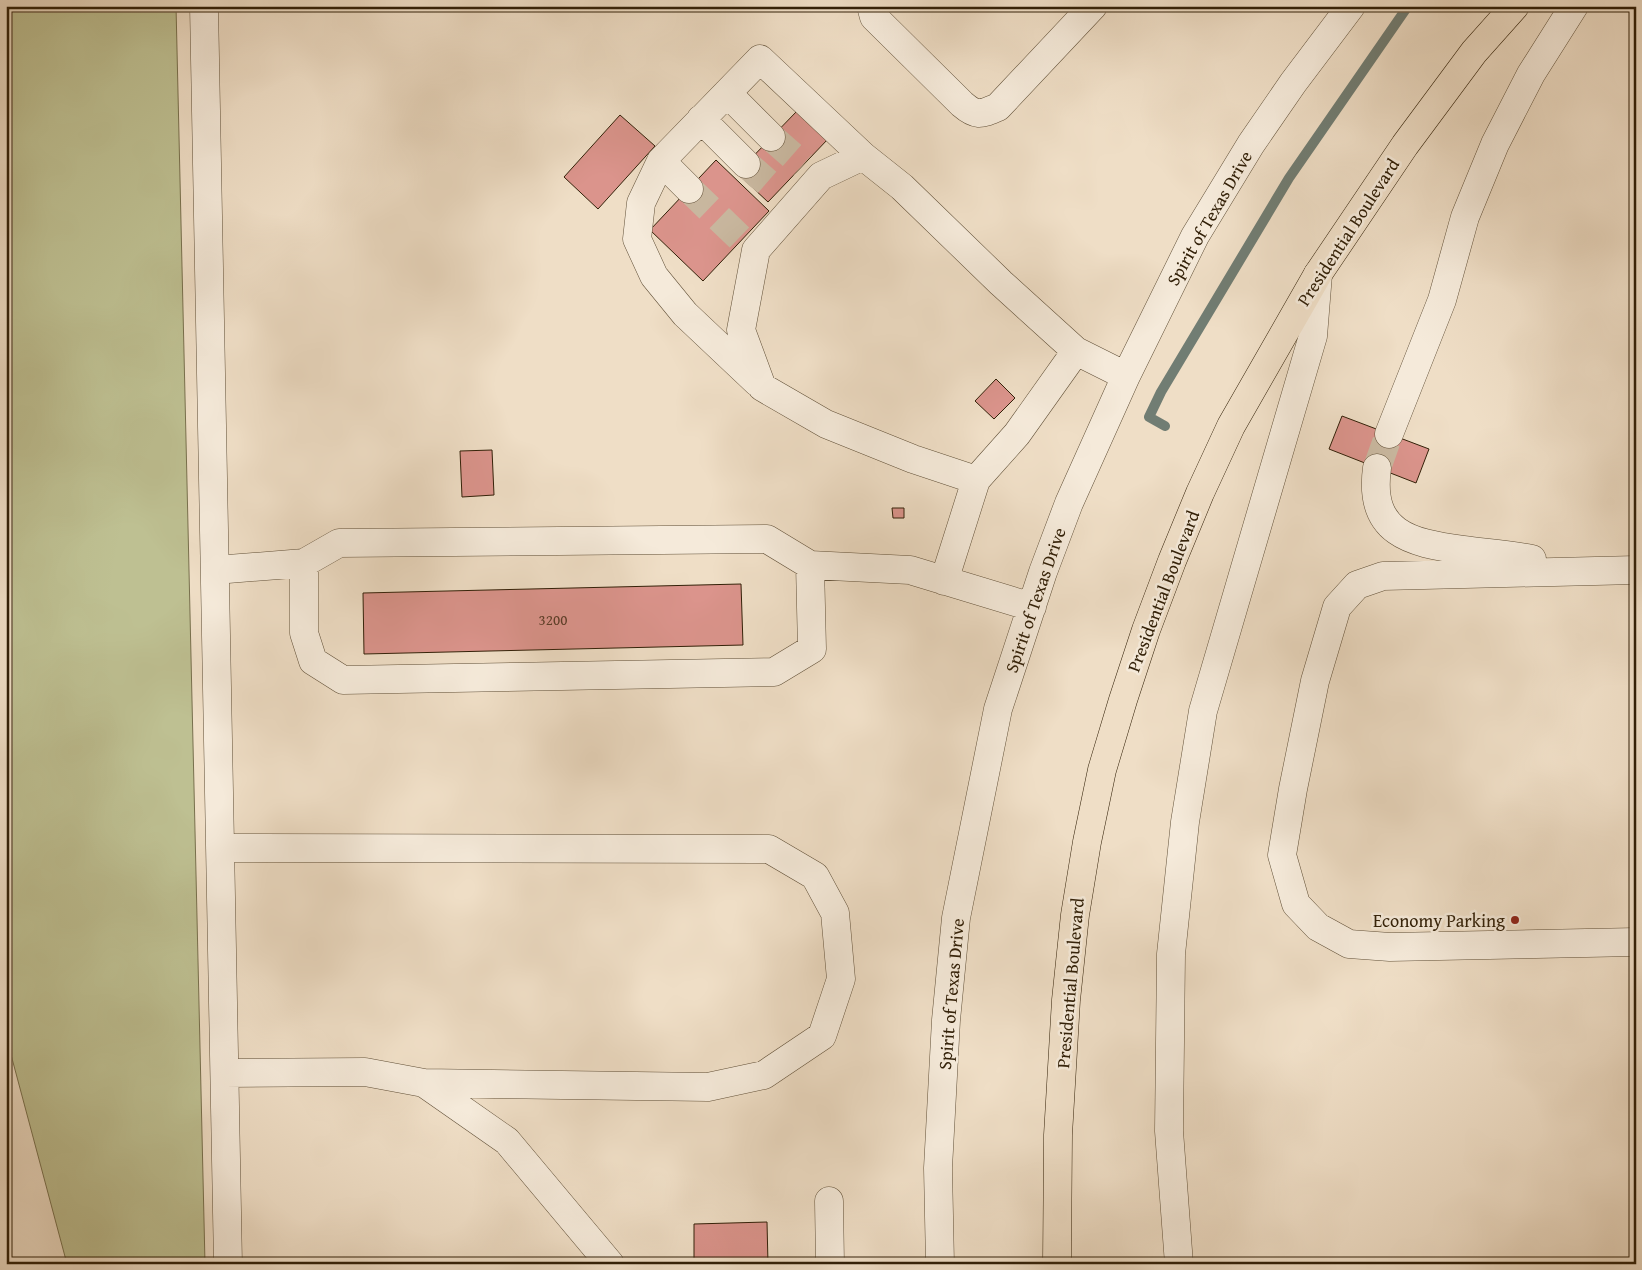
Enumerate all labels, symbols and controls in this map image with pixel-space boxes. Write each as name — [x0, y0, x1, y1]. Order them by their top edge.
street label: Spirit of Texas Drive — [1159, 145, 1259, 291]
street label: Presidential Boulevard — [1290, 153, 1406, 311]
street label: Presidential Boulevard — [1120, 506, 1206, 676]
street label: Spirit of Texas Drive — [997, 524, 1073, 676]
house number: 3200 — [539, 609, 567, 630]
street label: Presidential Boulevard — [1049, 896, 1091, 1069]
place label: Economy Parking — [1373, 907, 1505, 934]
marker: Economy Parking — [1509, 914, 1521, 926]
street label: Spirit of Texas Drive — [931, 917, 971, 1071]

